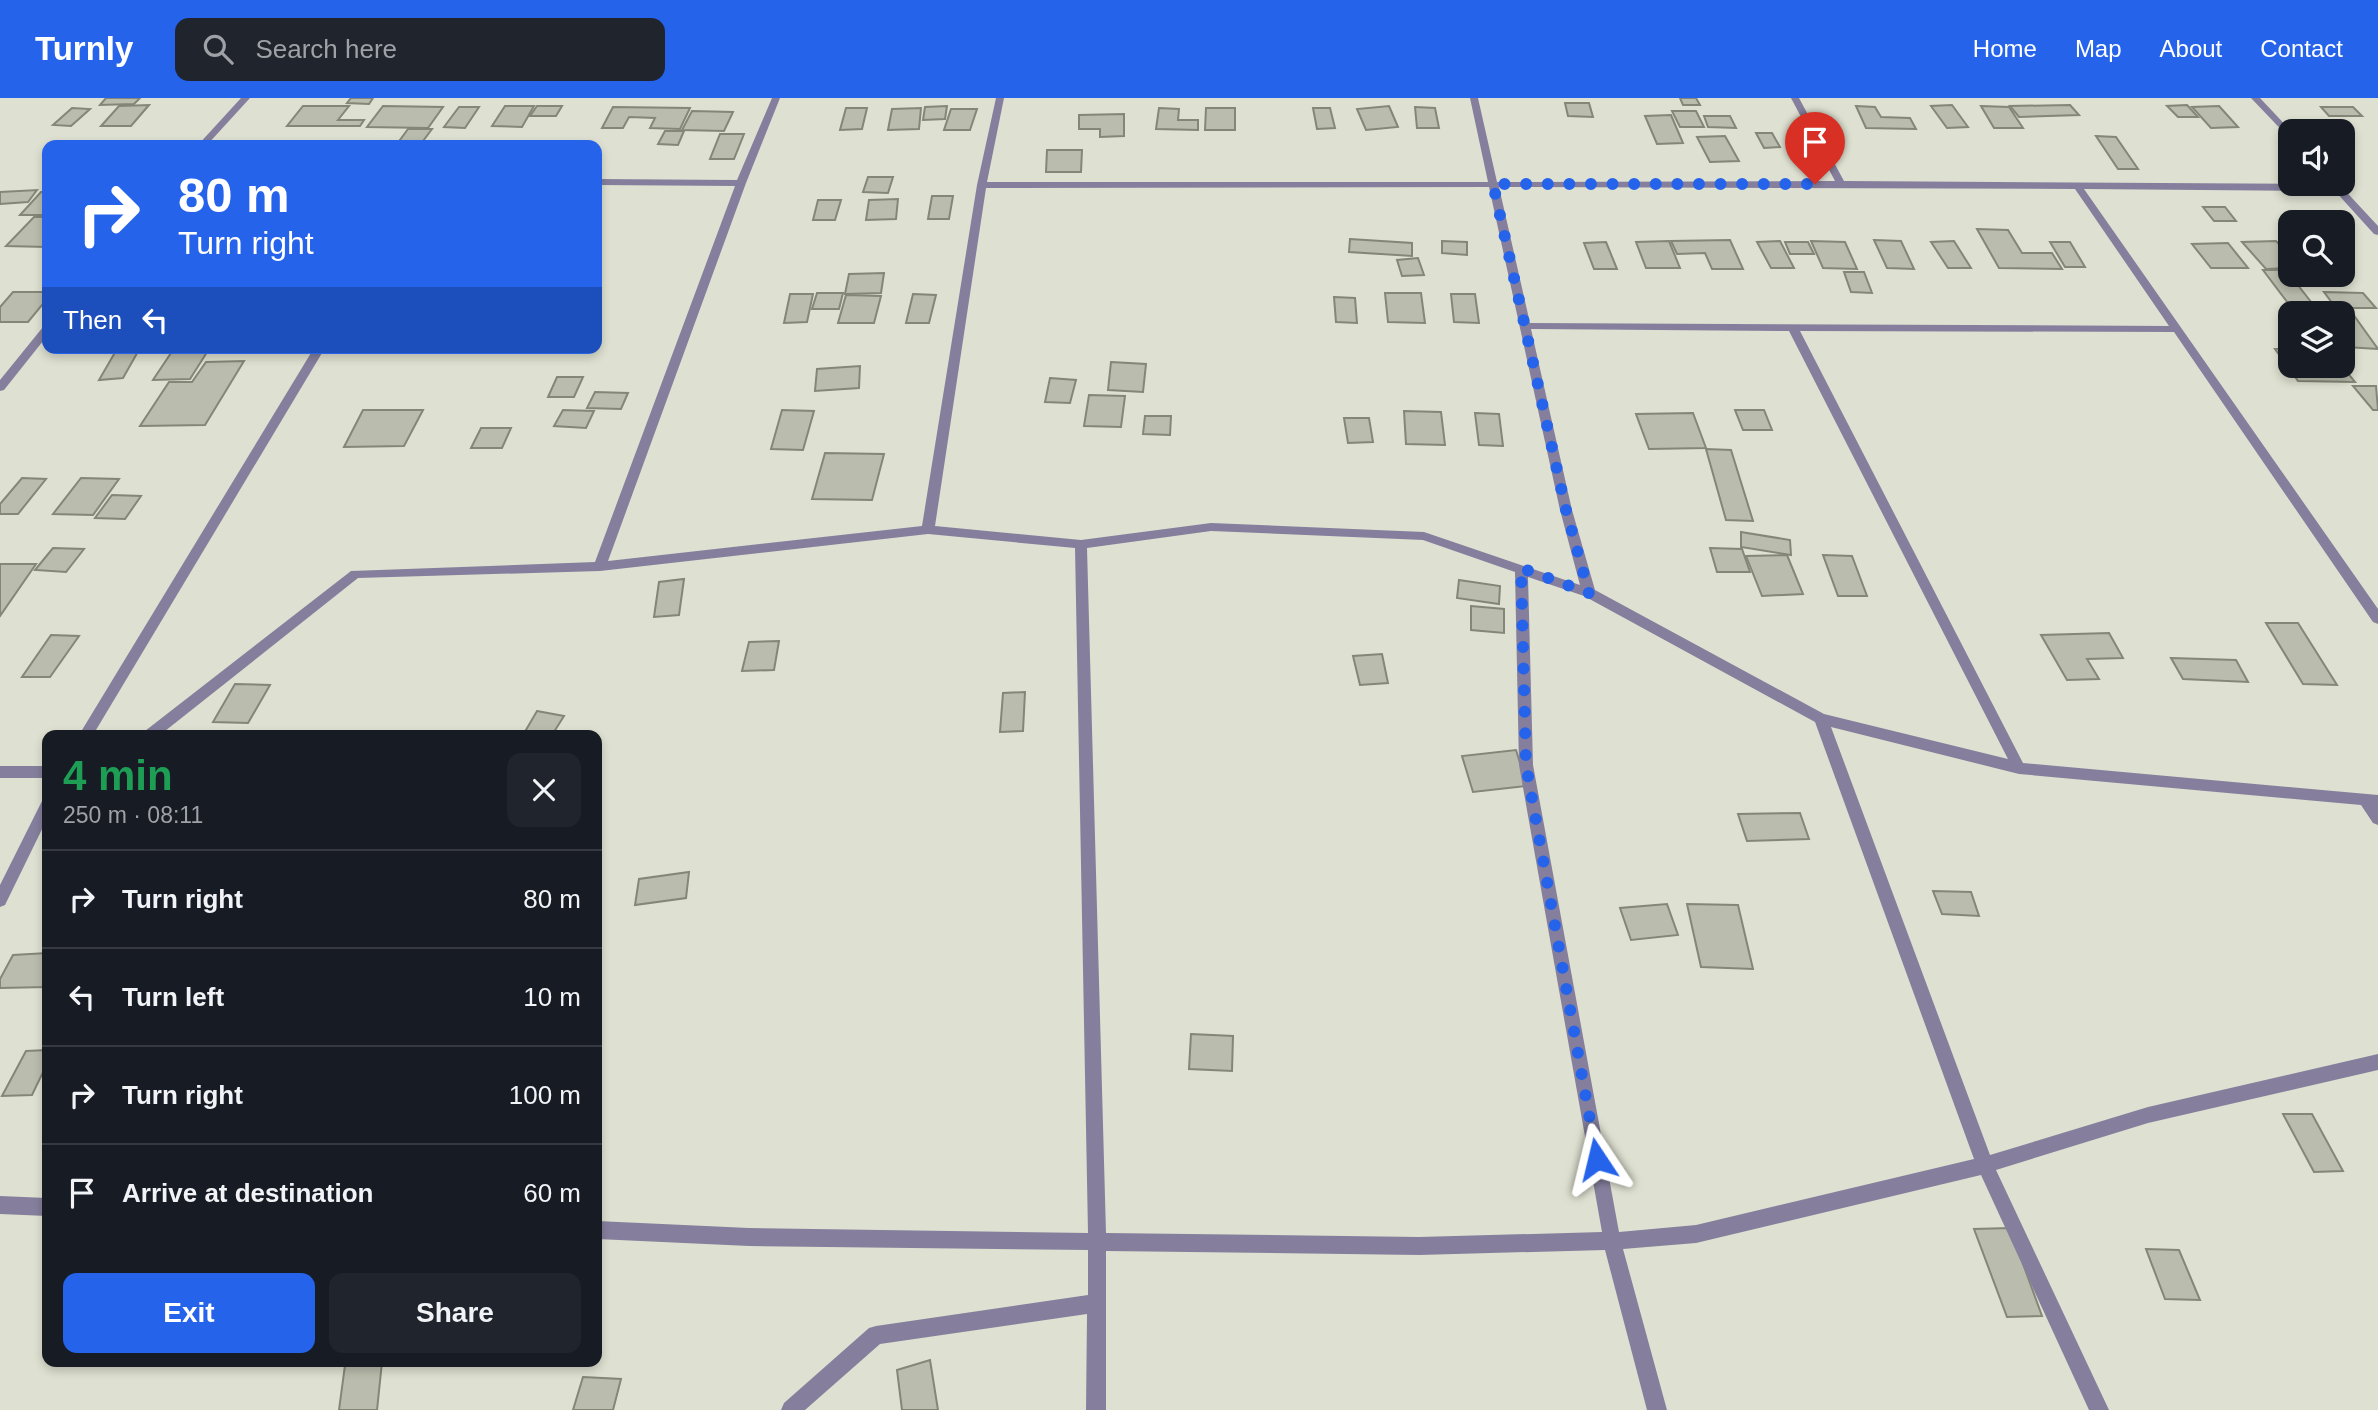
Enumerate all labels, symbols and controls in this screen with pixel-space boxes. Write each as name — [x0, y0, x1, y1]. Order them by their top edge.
search box — [175, 18, 665, 81]
text: Turnly — [35, 30, 133, 67]
icon: search — [199, 30, 237, 68]
text: Search here — [255, 34, 397, 64]
text: Home — [1973, 35, 2037, 62]
text: Map — [2075, 35, 2122, 62]
text: About — [2160, 35, 2222, 62]
text: Contact — [2260, 35, 2343, 62]
pin — [1785, 112, 1845, 184]
map controls — [2278, 119, 2355, 378]
button: sound — [2278, 119, 2355, 196]
icon: arrive — [1796, 123, 1834, 161]
icon: right — [63, 168, 154, 259]
text: 80 m — [178, 168, 290, 222]
button: search — [2278, 210, 2355, 287]
text: Turn right — [178, 225, 314, 261]
icon: left — [136, 301, 174, 339]
button: layers — [2278, 301, 2355, 378]
text: Then — [63, 305, 122, 335]
text: 4 min — [63, 752, 173, 799]
button: close — [507, 753, 581, 827]
text: 250 m · 08:11 — [63, 802, 203, 828]
icon: right — [63, 880, 101, 918]
text: Turn right — [122, 884, 243, 914]
text: 80 m — [523, 884, 581, 914]
icon: left — [63, 978, 101, 1016]
text: Turn left — [122, 982, 224, 1012]
text: 10 m — [523, 982, 581, 1012]
icon: right — [63, 1076, 101, 1114]
text: Turn right — [122, 1080, 243, 1110]
text: 100 m — [509, 1080, 581, 1110]
position arrow — [1560, 1122, 1634, 1196]
icon: arrive — [63, 1174, 101, 1212]
text: Arrive at destination — [122, 1178, 373, 1208]
text: 60 m — [523, 1178, 581, 1208]
button: Exit — [63, 1273, 315, 1353]
button: Share — [329, 1273, 581, 1353]

